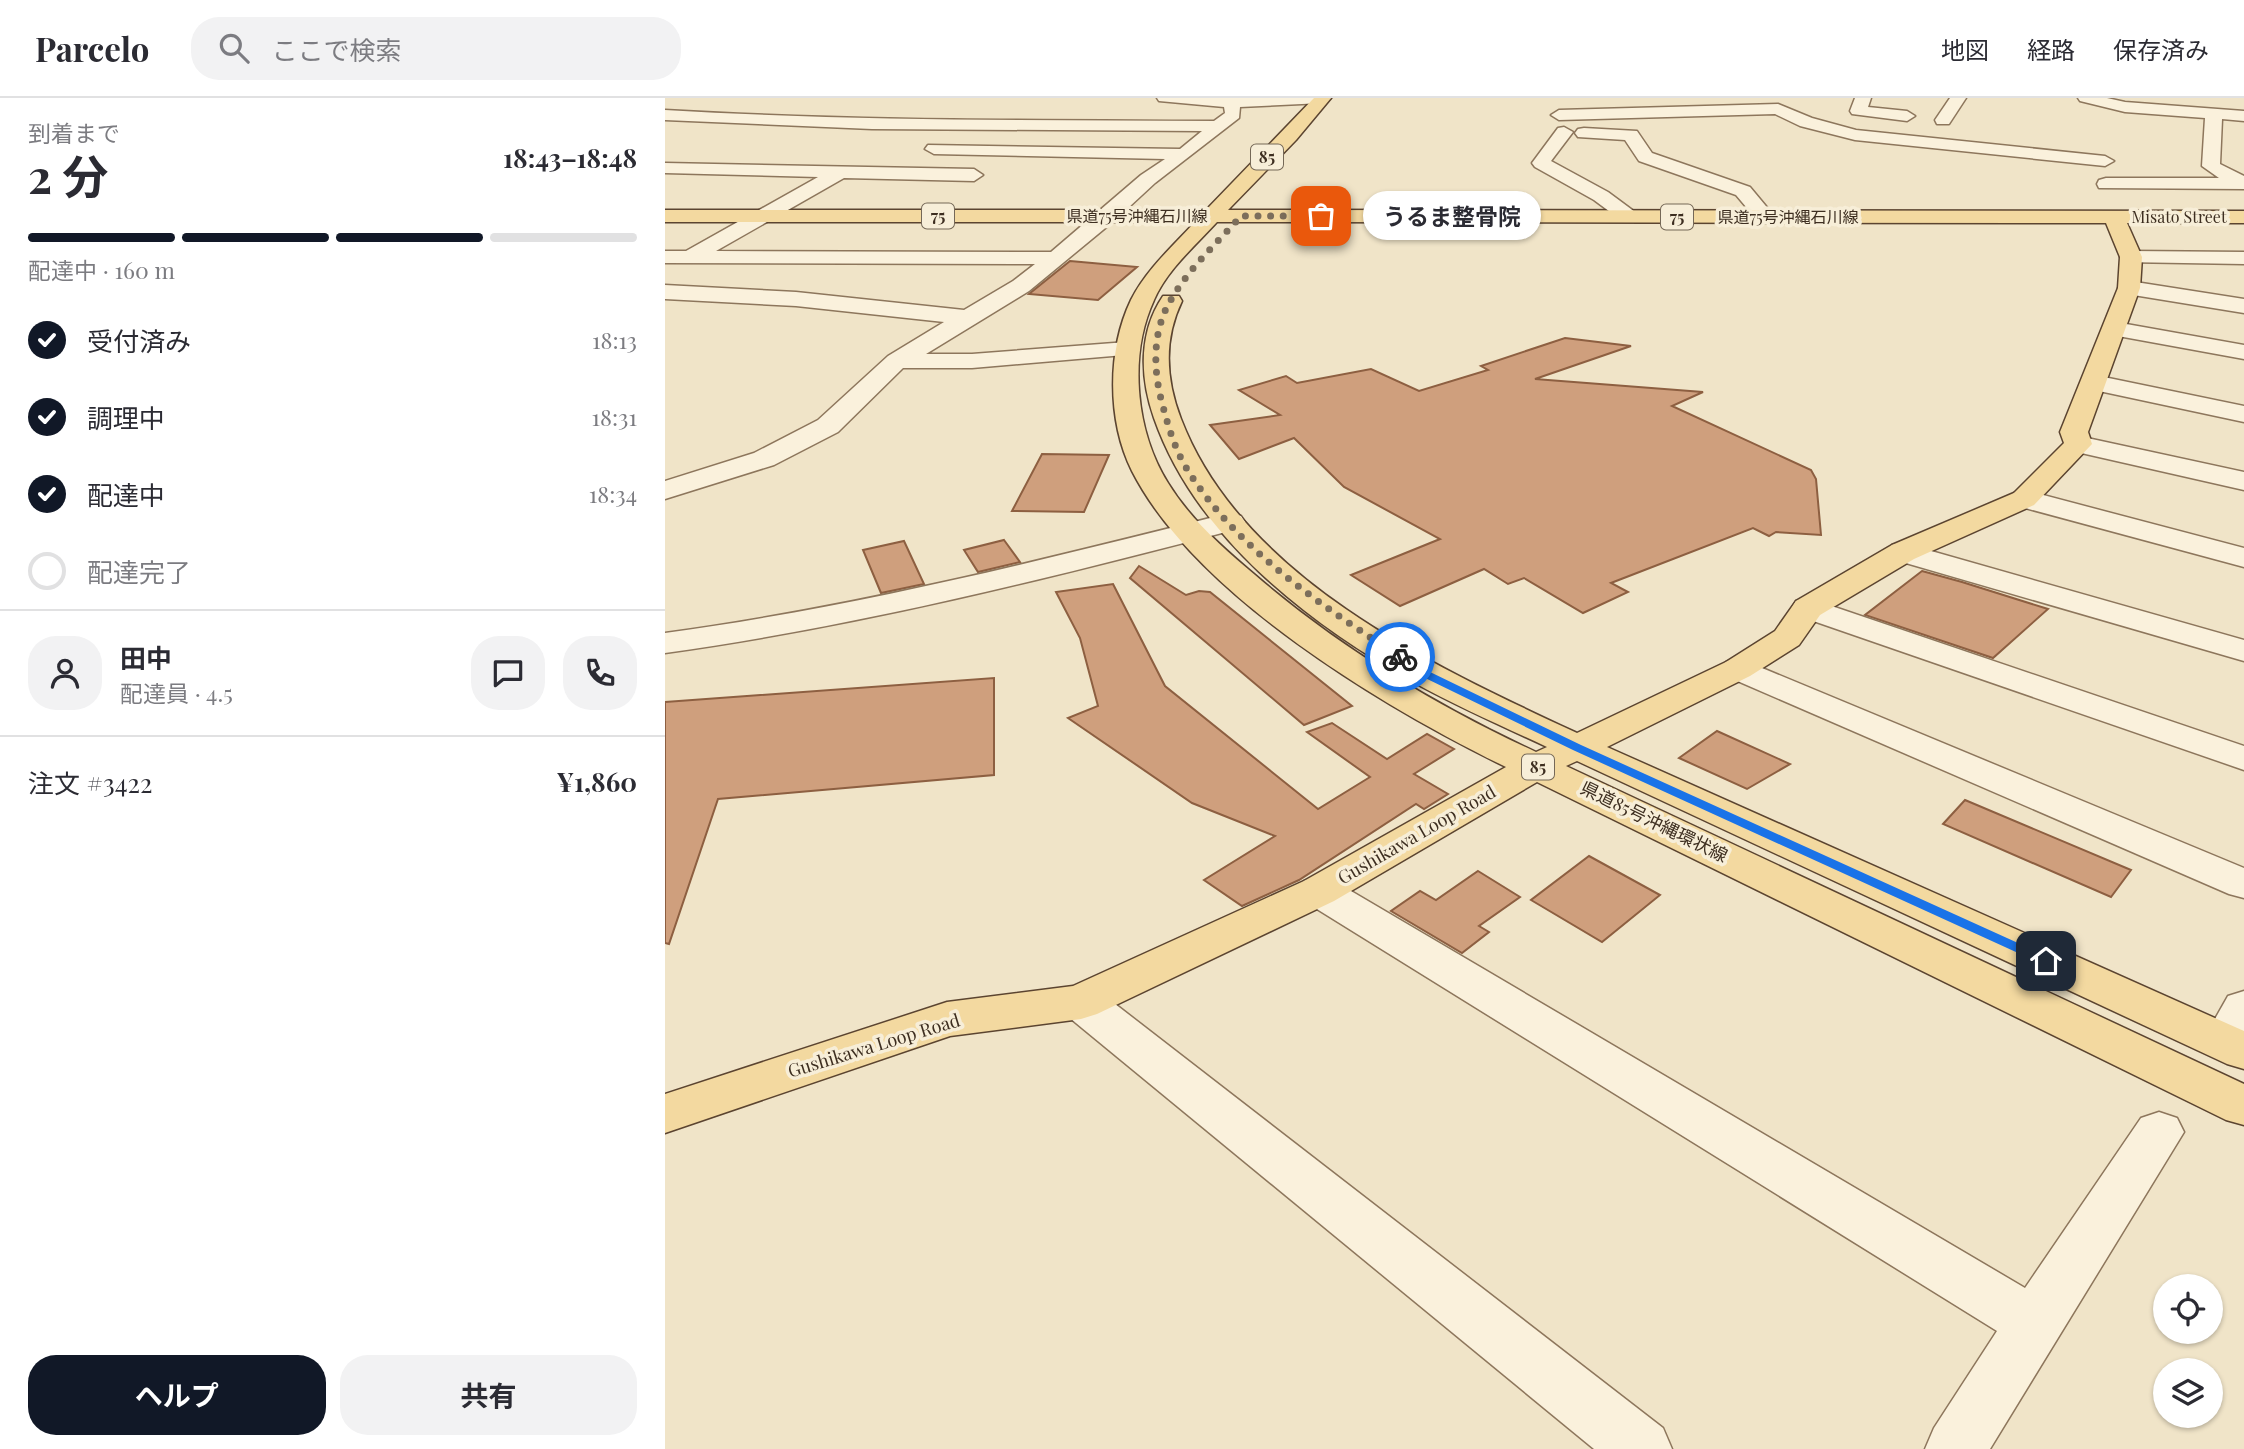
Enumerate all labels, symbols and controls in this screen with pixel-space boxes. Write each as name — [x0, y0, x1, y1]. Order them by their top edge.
search box — [191, 17, 681, 80]
text: Parcelo — [35, 26, 149, 70]
icon: search — [215, 29, 253, 67]
text: ここで検索 — [271, 32, 401, 67]
text: 地図 — [1941, 33, 1989, 65]
text: 経路 — [2027, 33, 2075, 65]
text: 保存済み — [2113, 33, 2209, 65]
text: 到着まで — [28, 117, 120, 148]
text: 18:43–18:48 — [503, 140, 637, 175]
text: 2 分 — [28, 144, 108, 206]
road number: 85 — [1251, 144, 1283, 170]
pin — [1291, 186, 1351, 246]
callout: うるま整骨院 — [1363, 192, 1541, 240]
icon: bag — [1302, 197, 1340, 235]
text: うるま整骨院 — [1383, 200, 1521, 231]
road number: 75 — [922, 204, 954, 228]
road number: 75 — [1661, 204, 1693, 230]
street label: 県道75号沖縄石川線 — [1066, 205, 1208, 226]
street label: 県道75号沖縄石川線 — [1717, 206, 1859, 227]
street label: Misato Street — [2131, 206, 2227, 227]
text: 配達中 · 160 m — [28, 254, 175, 285]
icon: check — [28, 321, 66, 359]
text: 受付済み — [87, 323, 191, 358]
text: 18:13 — [592, 324, 637, 355]
icon: check — [28, 398, 66, 436]
text: 調理中 — [87, 400, 165, 435]
text: 18:31 — [592, 401, 637, 432]
icon: check — [28, 475, 66, 513]
text: 配達中 — [87, 477, 165, 512]
text: 18:34 — [589, 478, 637, 509]
text: 配達完了 — [87, 554, 191, 589]
courier — [1365, 622, 1435, 692]
button: person — [28, 636, 102, 710]
button: chat — [471, 636, 545, 710]
button: phone — [563, 636, 637, 710]
icon: bike — [1381, 638, 1419, 676]
text: 田中 — [120, 640, 172, 675]
text: 配達員 · 4.5 — [120, 677, 233, 708]
road number: 85 — [1522, 754, 1554, 780]
text: ¥1,860 — [556, 764, 637, 799]
text: 注文 #3422 — [28, 765, 153, 800]
street label: 県道85号沖縄環状線 — [1577, 775, 1732, 867]
street label: Gushikawa Loop Road — [1333, 779, 1500, 889]
pin — [2016, 931, 2076, 991]
icon: home — [2027, 942, 2065, 980]
street label: Gushikawa Loop Road — [785, 1007, 963, 1083]
map controls — [2153, 1274, 2223, 1428]
button: locate — [2153, 1274, 2223, 1344]
button: ヘルプ — [28, 1355, 326, 1435]
button: 共有 — [340, 1355, 637, 1435]
button: layers — [2153, 1358, 2223, 1428]

